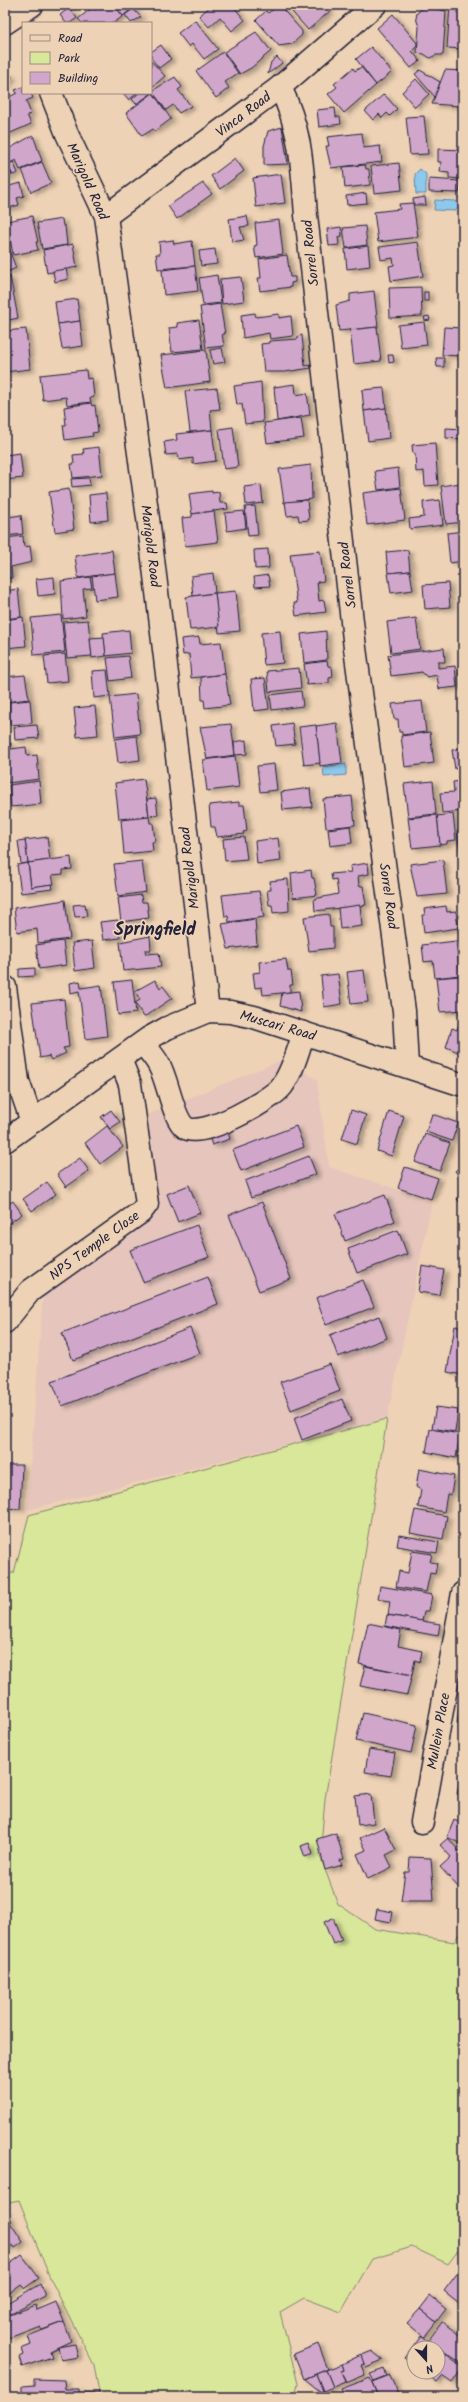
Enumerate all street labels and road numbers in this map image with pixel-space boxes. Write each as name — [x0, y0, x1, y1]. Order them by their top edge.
street label: Vinca Road — [211, 86, 277, 143]
street label: Marigold Road — [60, 139, 114, 225]
street label: Sorrel Road — [296, 218, 325, 287]
street label: Marigold Road — [134, 504, 166, 589]
street label: Sorrel Road — [333, 540, 363, 609]
street label: Marigold Road — [174, 825, 206, 910]
street label: Sorrel Road — [372, 862, 404, 932]
street label: Muscari Road — [237, 1005, 319, 1048]
street label: NPS Temple Close — [45, 1205, 145, 1286]
street label: Mullein Place — [421, 1690, 457, 1771]

